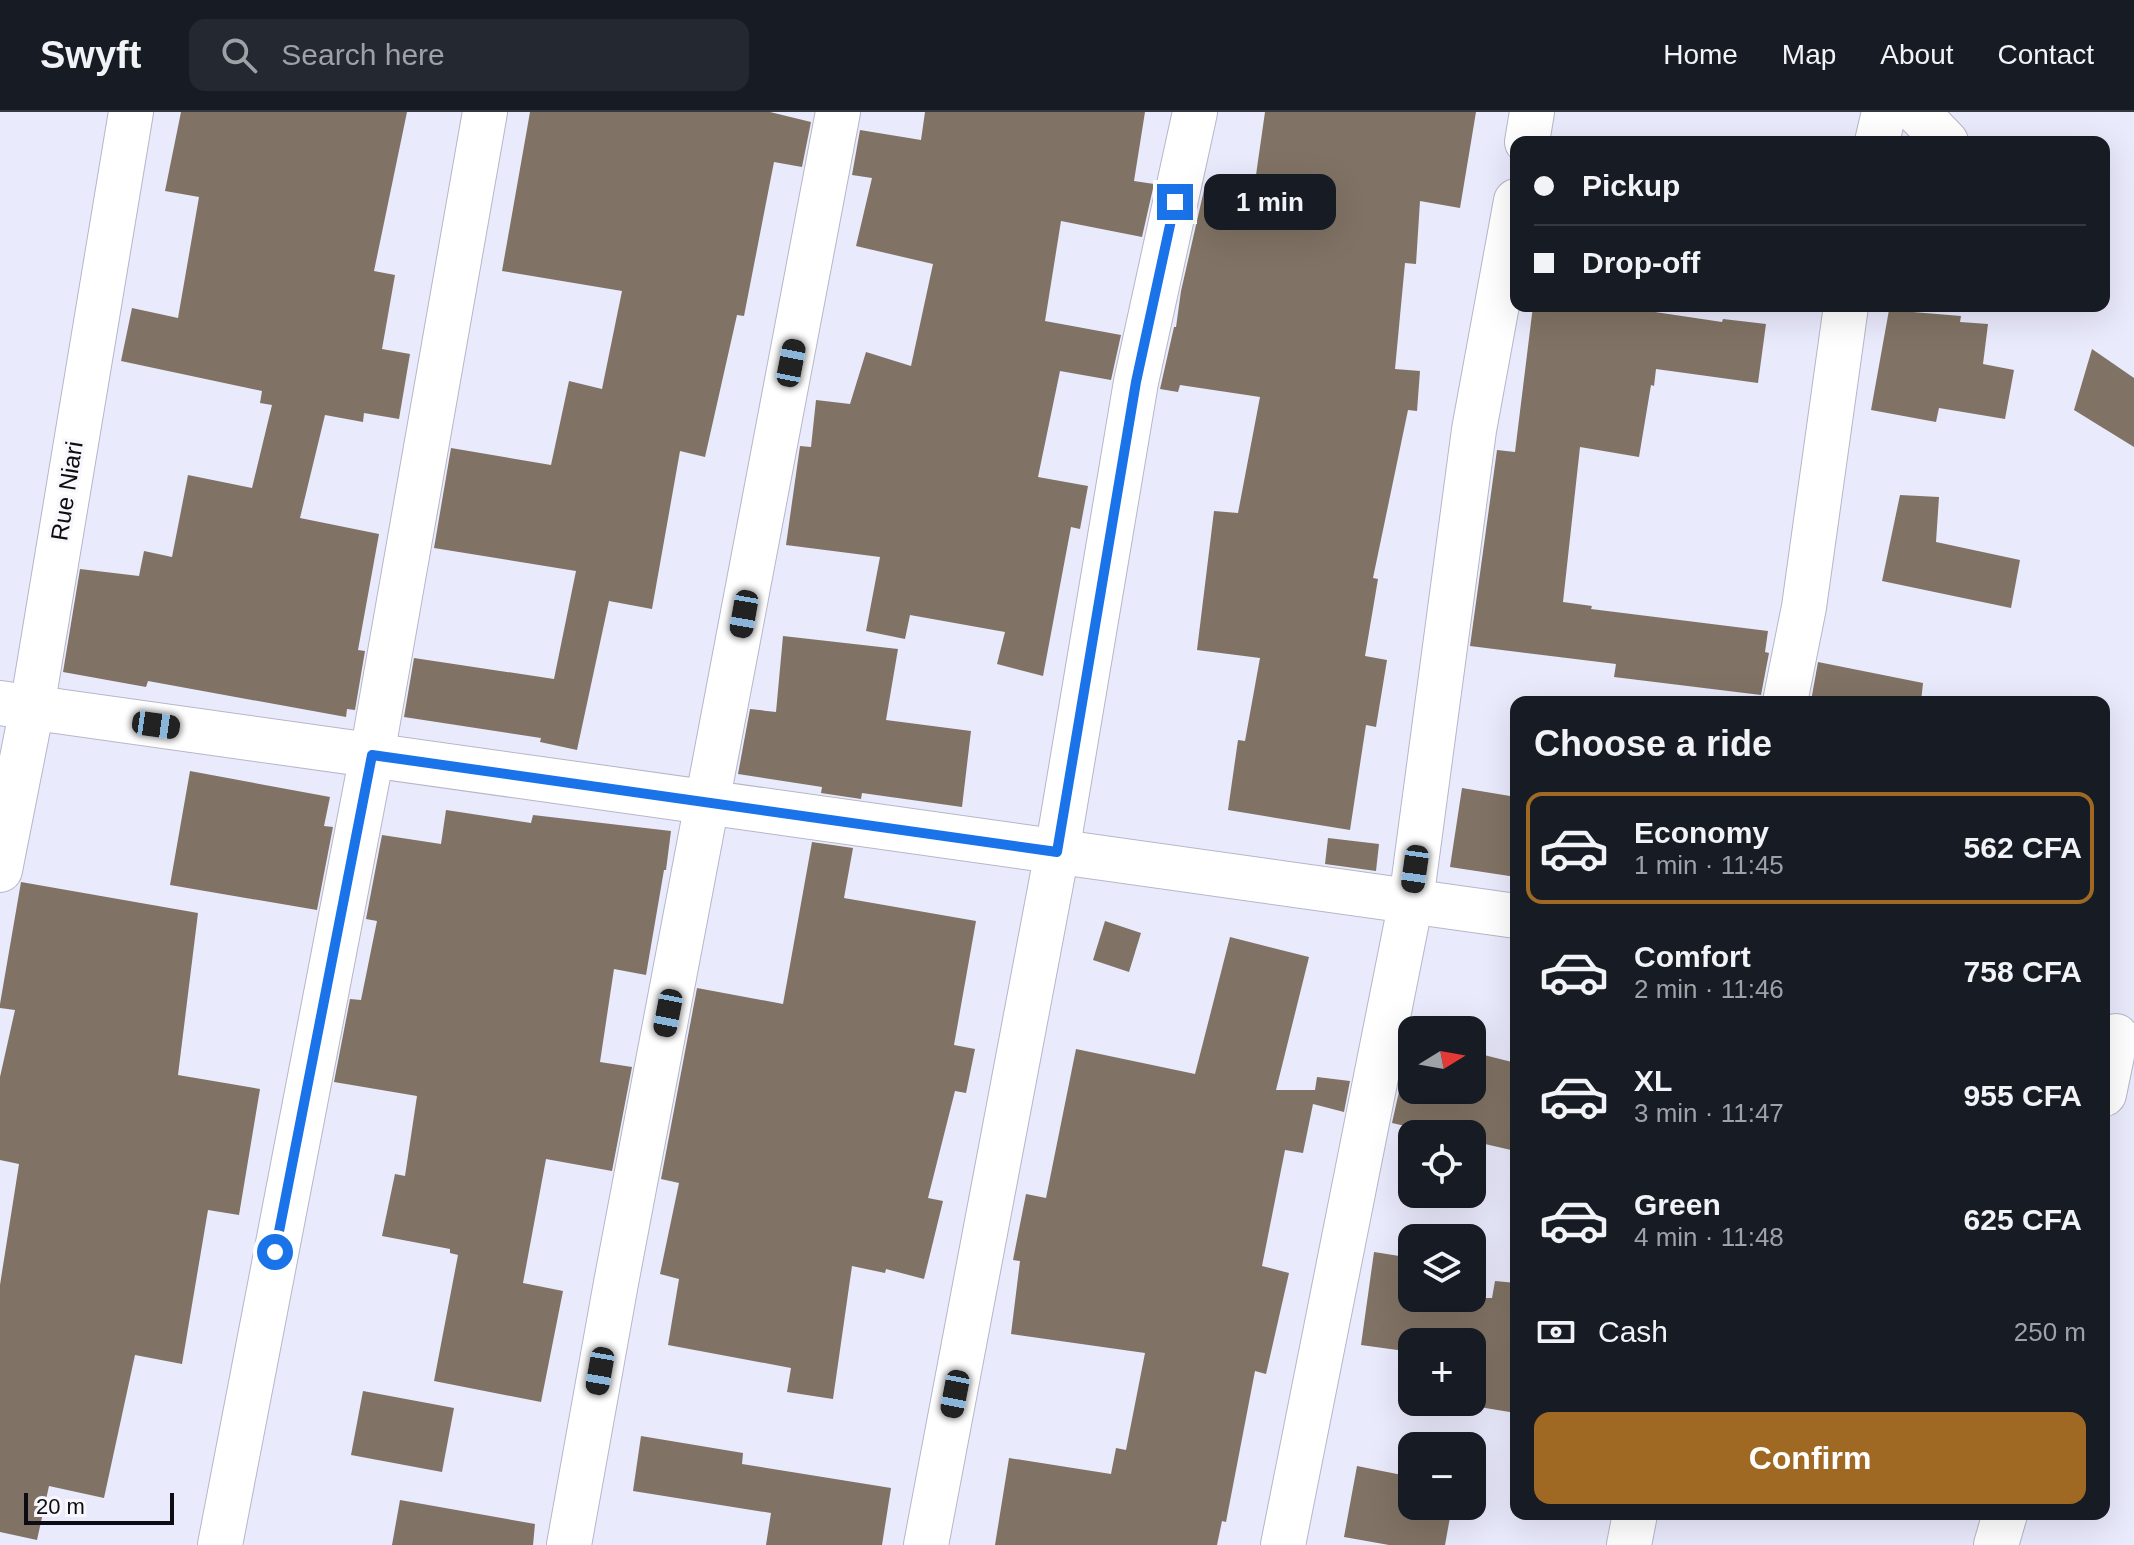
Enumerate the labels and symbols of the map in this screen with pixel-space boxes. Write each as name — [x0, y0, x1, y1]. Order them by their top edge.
callout: 1 min — [1203, 174, 1335, 230]
route end — [1157, 184, 1193, 220]
car — [775, 337, 807, 389]
street label: Rue Niari — [45, 439, 88, 542]
car — [728, 588, 760, 640]
car — [131, 710, 181, 740]
car — [1400, 844, 1430, 894]
car — [652, 987, 684, 1039]
north arrow — [1398, 1016, 1486, 1104]
route start — [257, 1234, 293, 1270]
car — [584, 1345, 616, 1397]
car — [939, 1368, 971, 1420]
scale bar — [24, 1489, 174, 1525]

